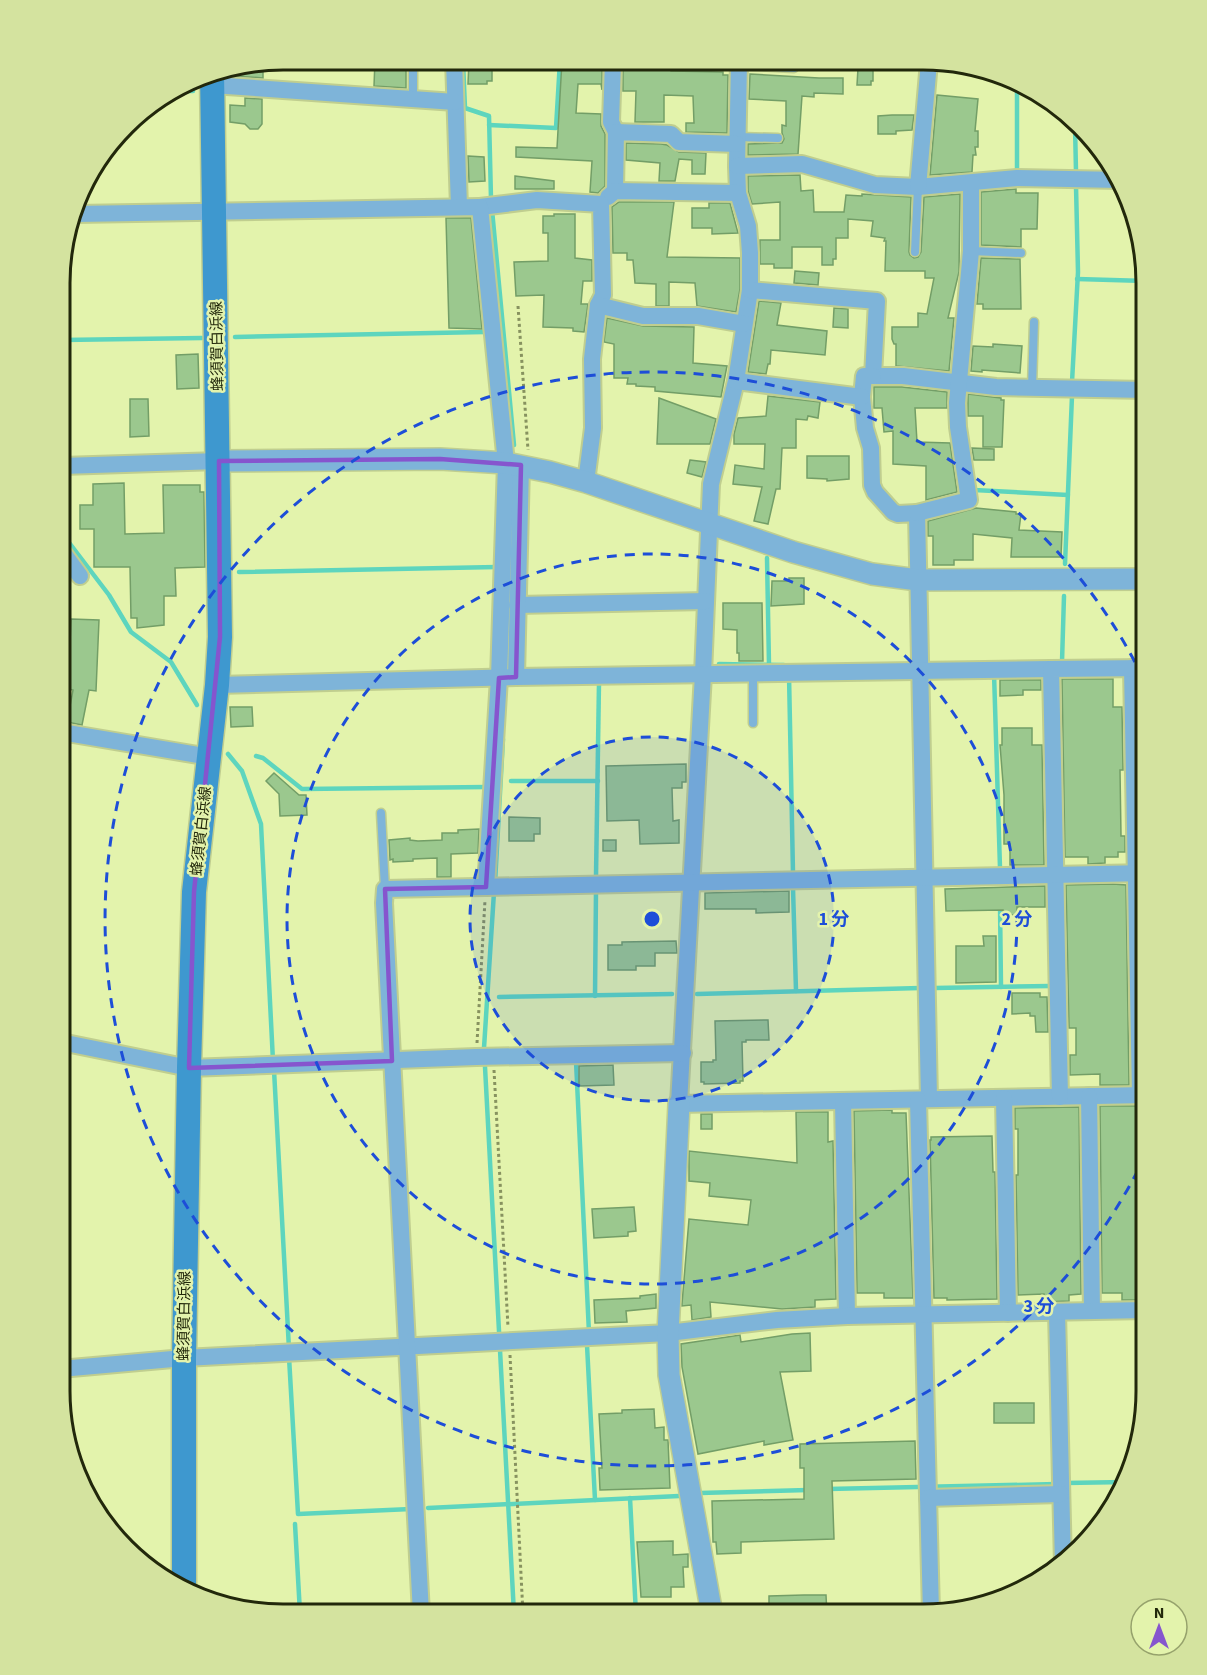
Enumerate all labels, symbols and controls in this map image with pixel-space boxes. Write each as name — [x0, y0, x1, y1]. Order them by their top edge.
street label: 蜂須賀白浜線 — [206, 301, 229, 391]
street label: 蜂須賀白浜線 — [186, 785, 217, 877]
text: 1 分 — [818, 907, 850, 932]
text: 2 分 — [1001, 907, 1033, 932]
centre of rings — [642, 909, 662, 929]
street label: 蜂須賀白浜線 — [173, 1271, 196, 1361]
text: 3 分 — [1023, 1294, 1055, 1319]
north arrow — [1129, 1597, 1189, 1657]
text: N — [1154, 1602, 1164, 1624]

